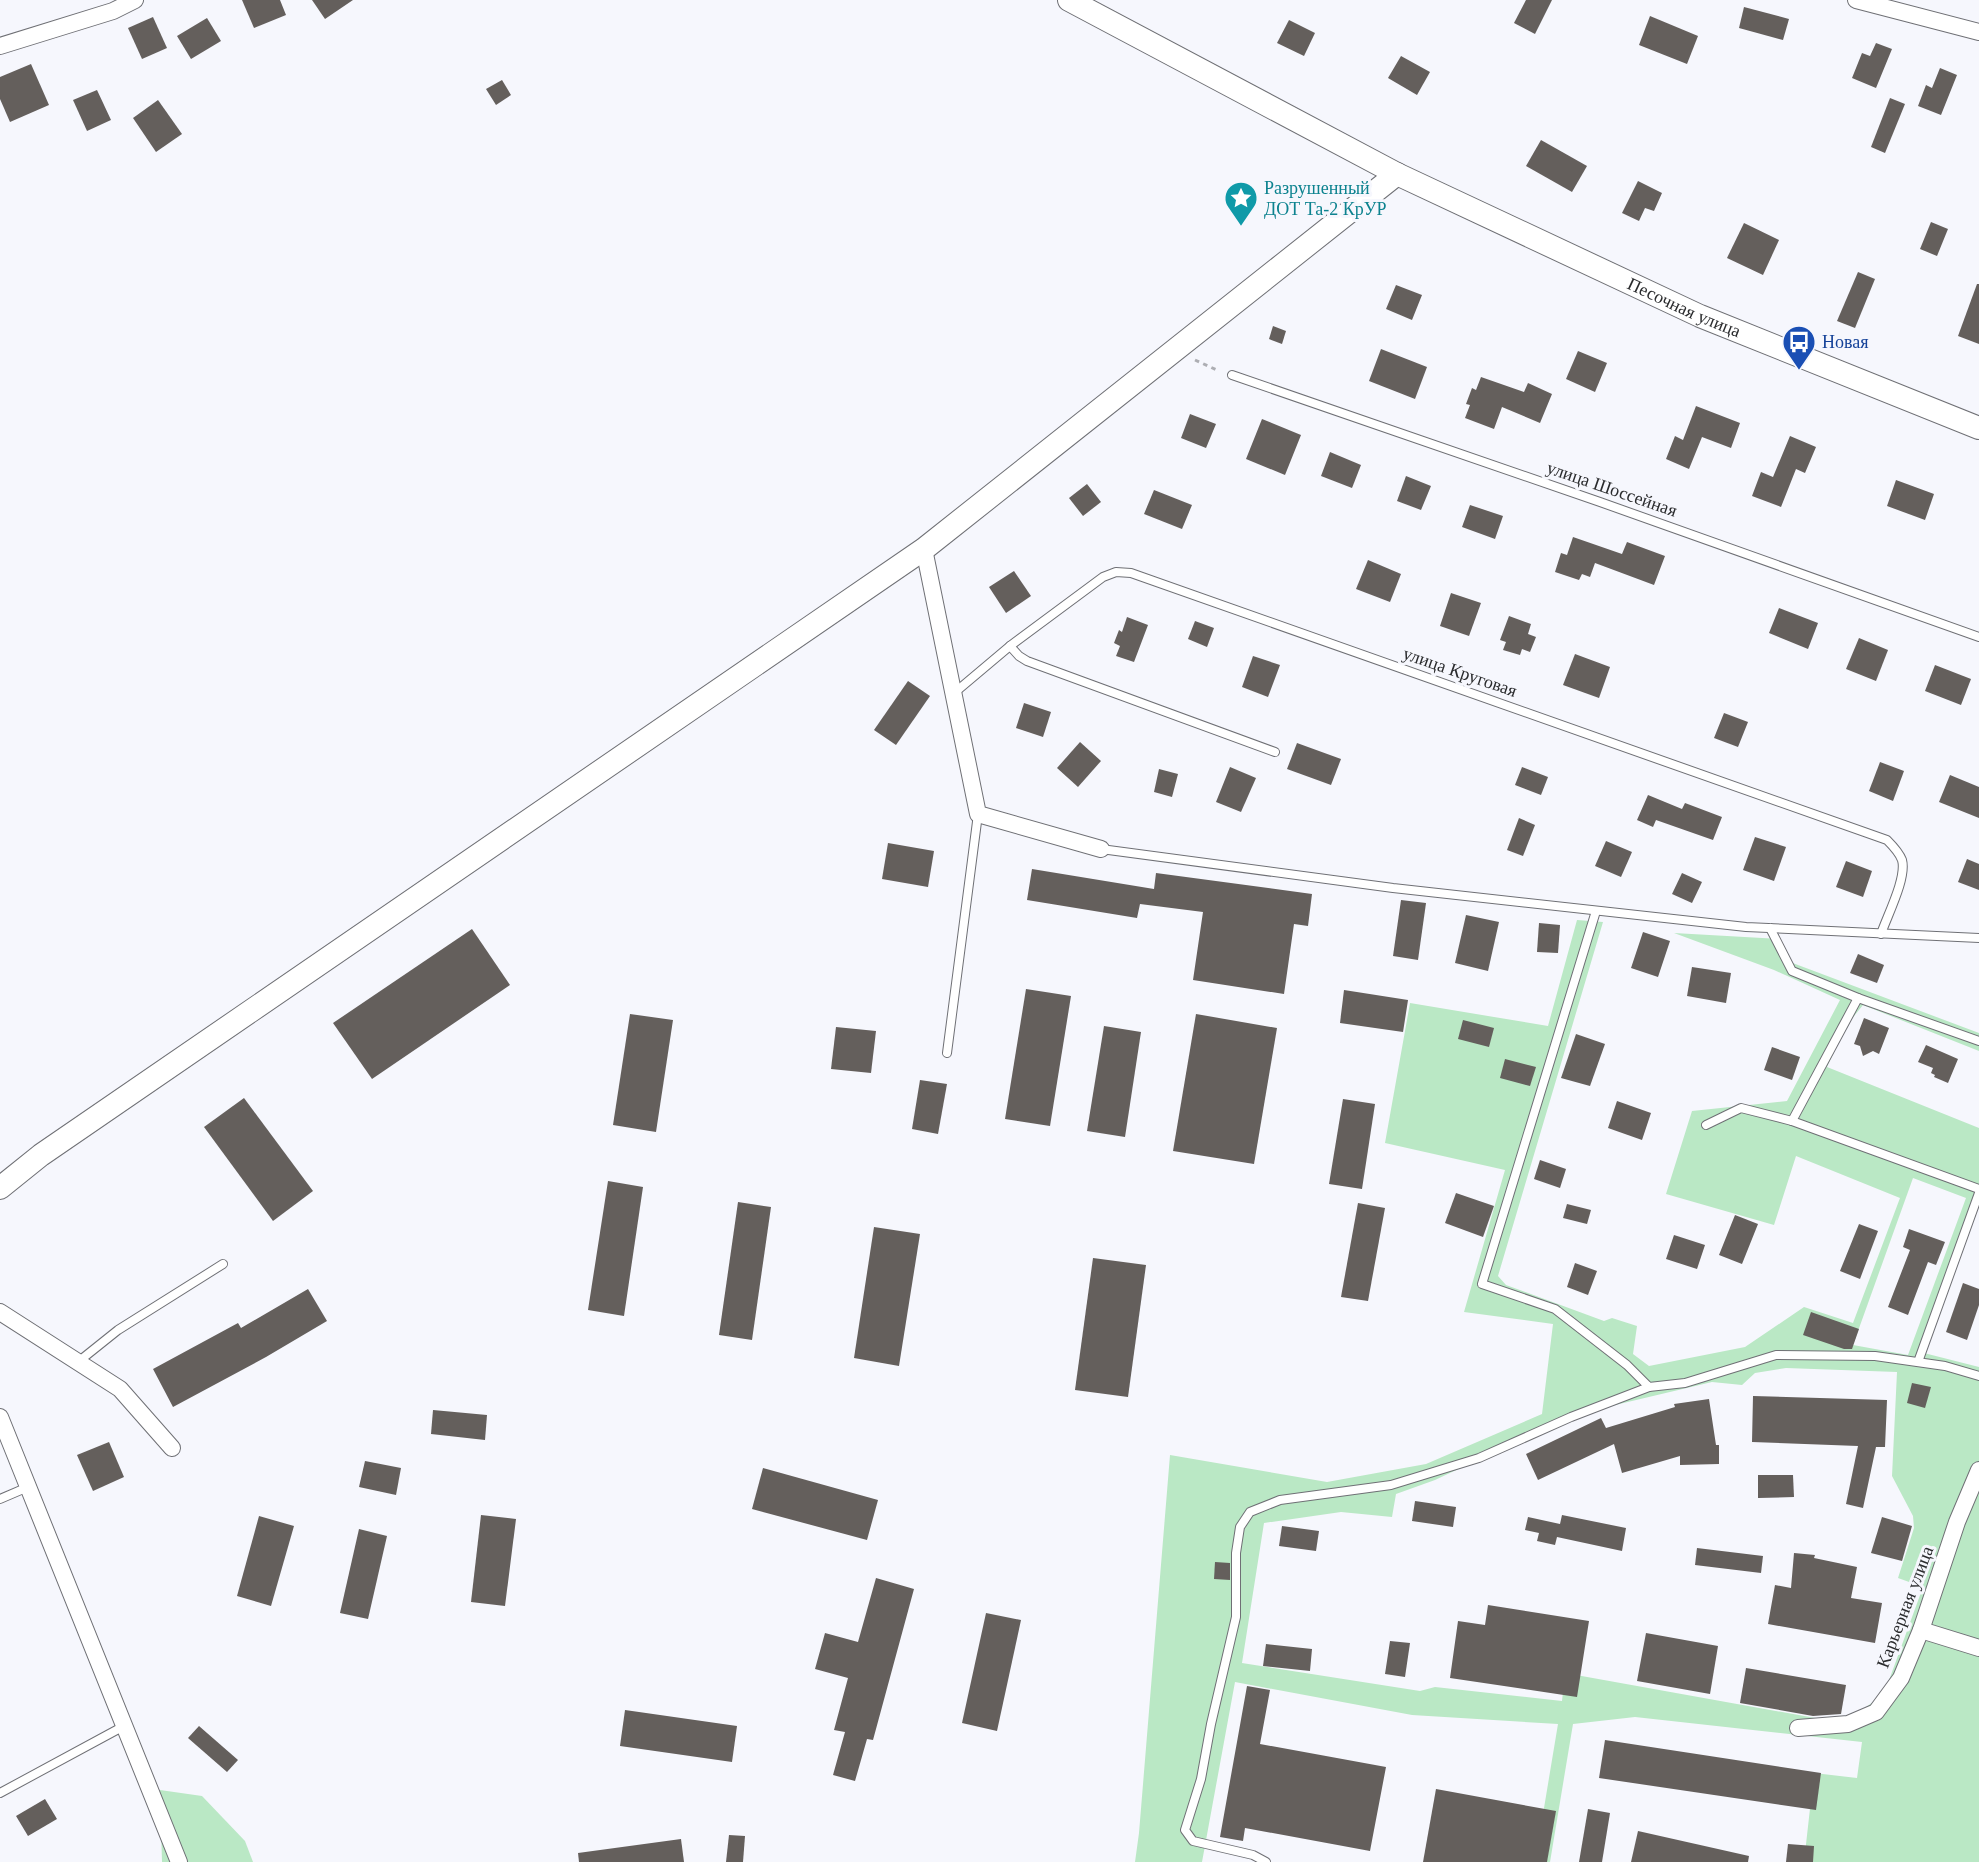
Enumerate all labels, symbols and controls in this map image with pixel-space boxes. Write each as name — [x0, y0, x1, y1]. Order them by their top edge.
place label: Разрушенный ДОТ Та-2 КрУР — [1264, 178, 1387, 219]
place icon: Разрушенный ДОТ Та-2 КрУР — [1223, 180, 1259, 227]
street label: Песочная улица — [1624, 273, 1744, 341]
bus stop icon: Новая — [1781, 324, 1817, 371]
place label: Новая — [1822, 332, 1869, 352]
street label: улица Шоссейная — [1544, 457, 1680, 521]
street label: улица Круговая — [1400, 643, 1520, 701]
street label: Карьерная улица — [1873, 1543, 1937, 1671]

